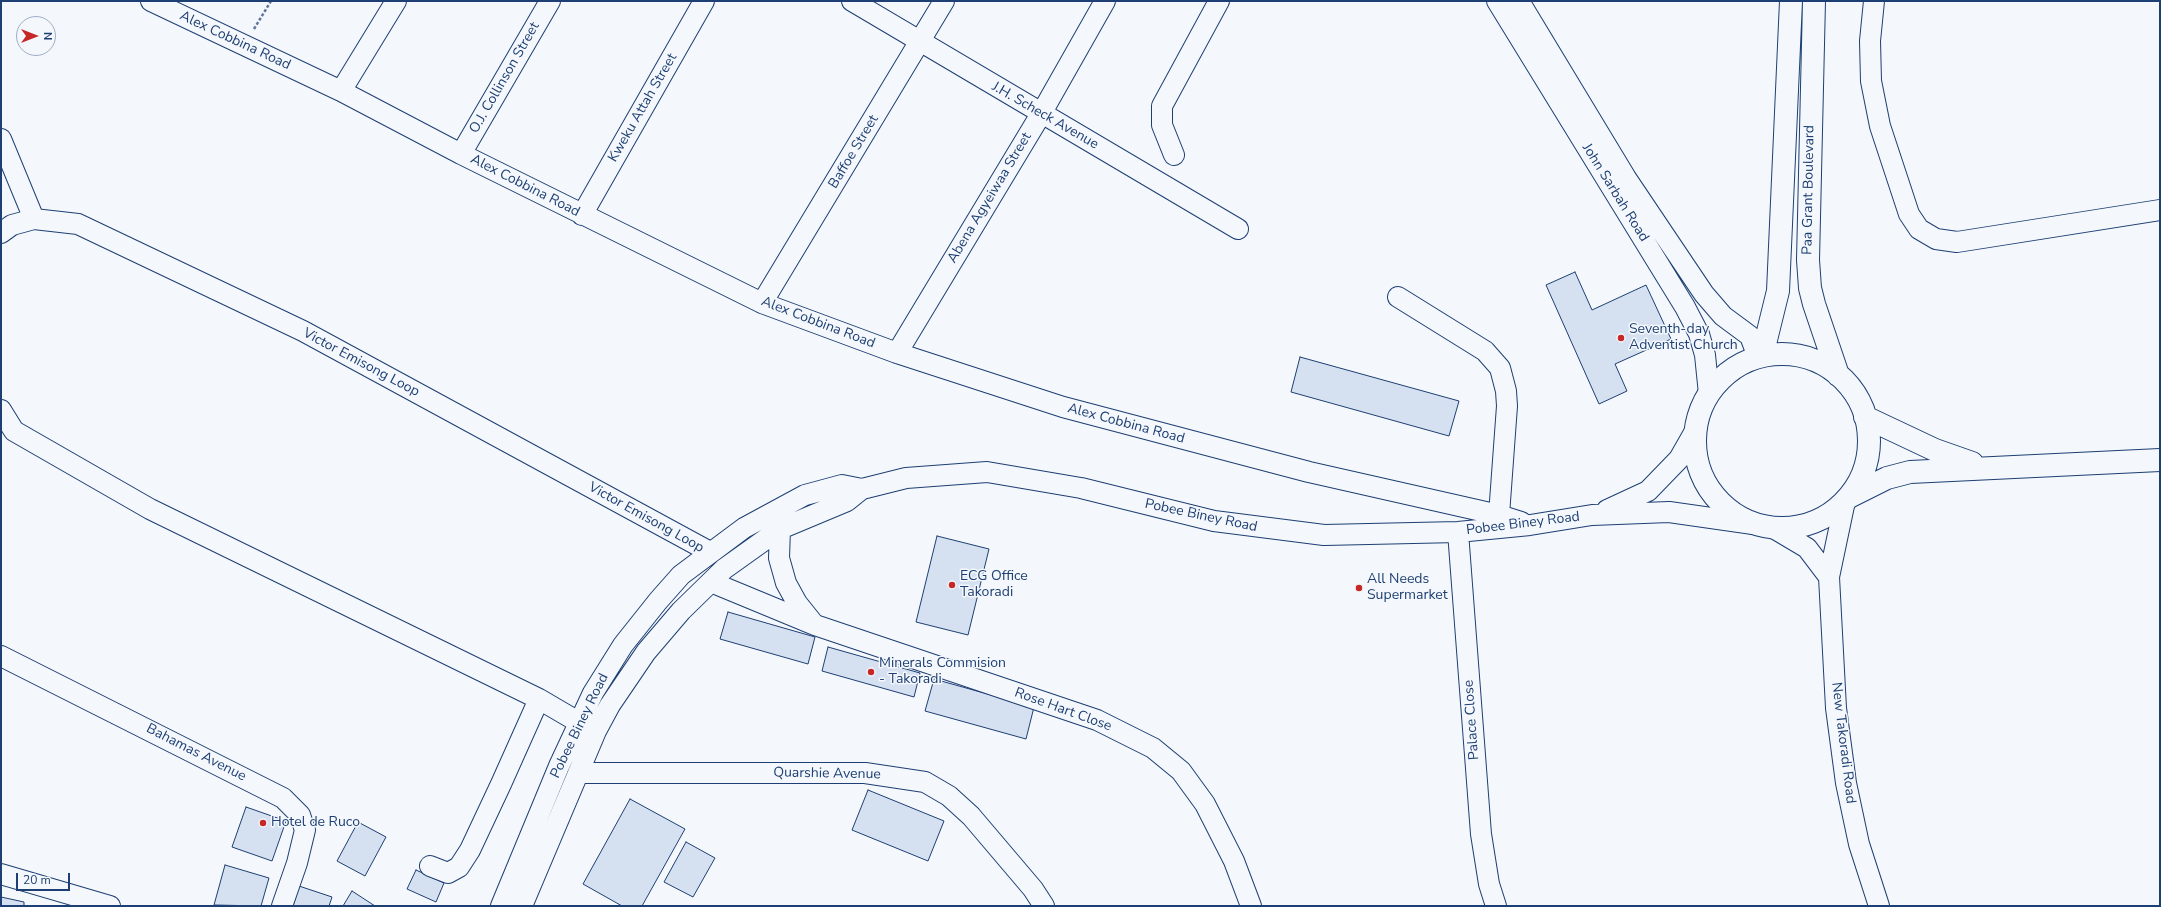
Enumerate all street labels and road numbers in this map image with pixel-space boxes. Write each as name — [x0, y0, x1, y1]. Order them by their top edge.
street label: Alex Cobbina Road — [177, 8, 293, 74]
street label: O.J. Collinson Street — [466, 19, 544, 137]
street label: Kweku Attah Street — [605, 51, 681, 165]
street label: J.H. Scheck Avenue — [989, 79, 1101, 153]
street label: Baffoe Street — [825, 112, 883, 192]
street label: Paa Grant Boulevard — [1799, 125, 1819, 255]
street label: Abena Agyeiwaa Street — [944, 130, 1036, 266]
street label: John Sarbah Road — [1578, 141, 1652, 245]
street label: Alex Cobbina Road — [468, 151, 582, 221]
street label: Alex Cobbina Road — [759, 294, 877, 352]
street label: Victor Emisong Loop — [300, 325, 422, 401]
street label: Alex Cobbina Road — [1066, 400, 1186, 448]
street label: Victor Emisong Loop — [585, 479, 707, 557]
street label: Pobee Biney Road — [1143, 496, 1259, 536]
street label: Pobee Biney Road — [1465, 509, 1581, 539]
street label: Pobee Biney Road — [547, 671, 613, 781]
street label: Palace Close — [1461, 679, 1483, 761]
street label: New Takoradi Road — [1827, 681, 1859, 805]
street label: Rose Hart Close — [1012, 685, 1114, 735]
street label: Bahamas Avenue — [143, 721, 249, 785]
street label: Quarshie Avenue — [773, 765, 881, 783]

